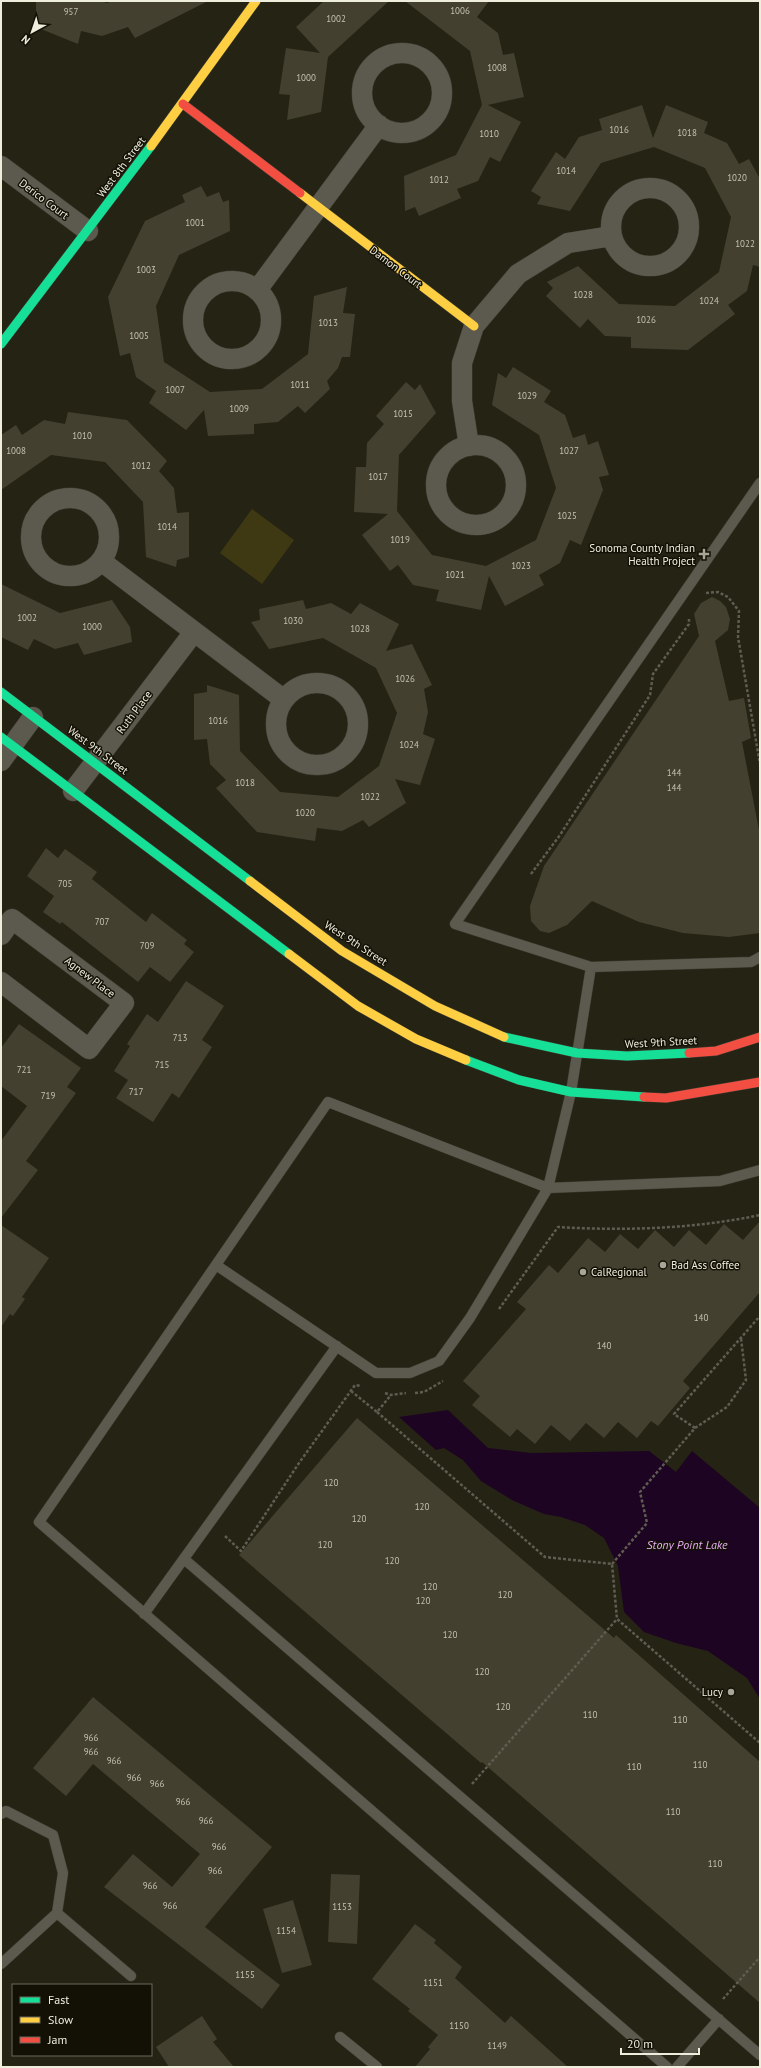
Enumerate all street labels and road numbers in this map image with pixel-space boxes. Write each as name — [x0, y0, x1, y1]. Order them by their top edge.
street label: West 8th Street — [94, 134, 149, 200]
street label: Derico Court — [16, 176, 72, 222]
street label: Damon Court — [367, 243, 425, 291]
street label: Ruth Place — [113, 687, 155, 736]
street label: West 9th Street — [65, 723, 131, 778]
street label: West 9th Street — [322, 917, 390, 969]
street label: Agnew Place — [62, 953, 118, 1001]
street label: West 9th Street — [625, 1033, 698, 1051]

